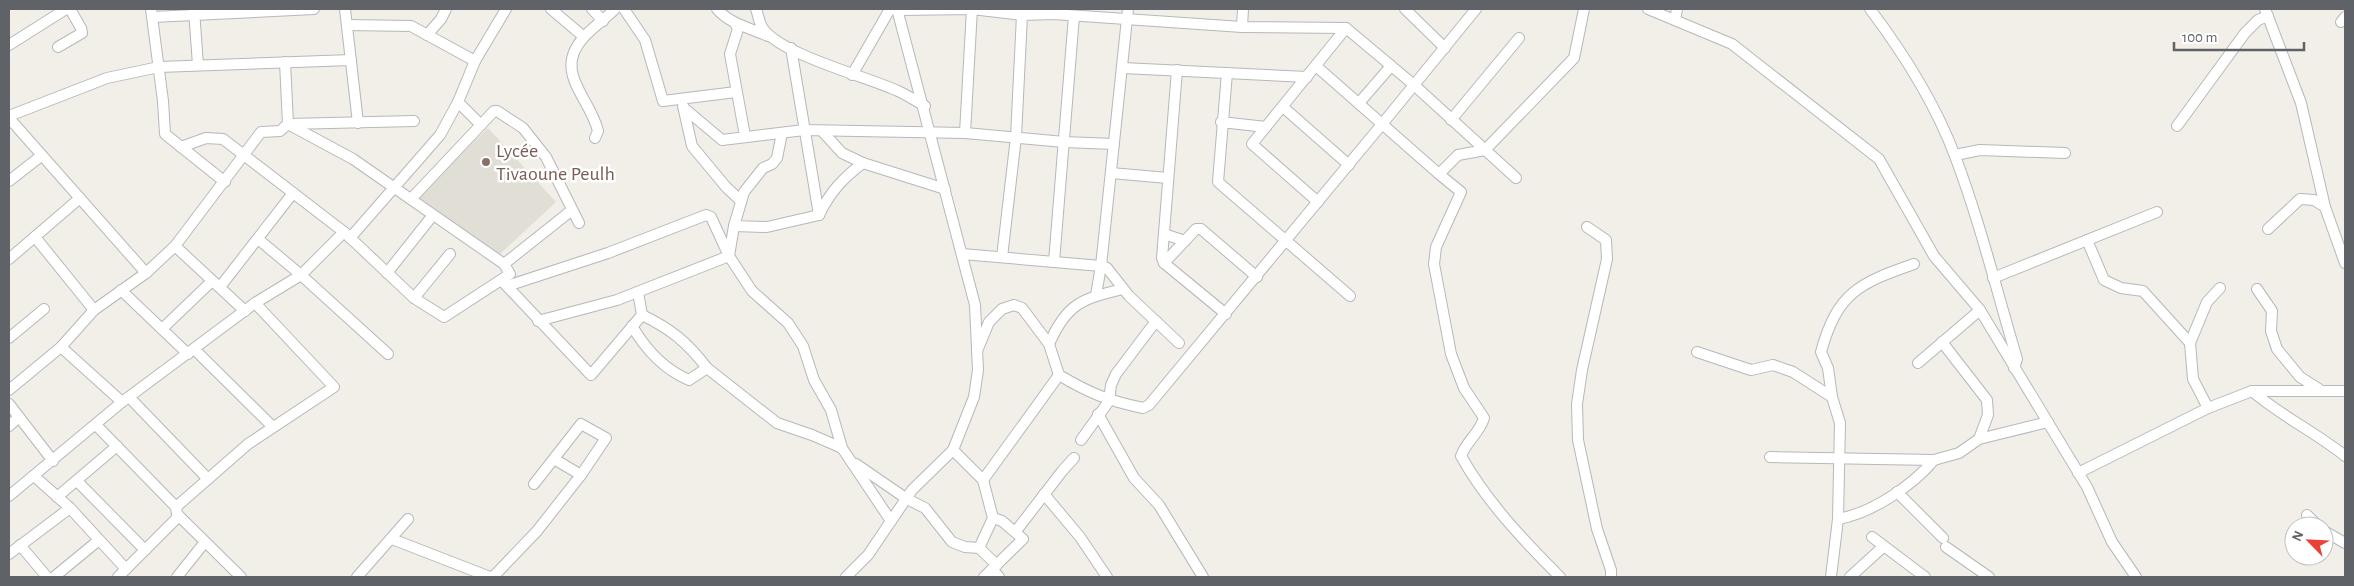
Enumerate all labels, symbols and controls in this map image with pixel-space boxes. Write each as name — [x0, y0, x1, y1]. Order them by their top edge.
scale bar — [2174, 20, 2304, 52]
text: 100 m — [2182, 30, 2217, 45]
place label: Lycée Tivaoune Peulh — [496, 141, 615, 184]
marker: Lycée Tivaoune Peulh — [480, 156, 492, 168]
north arrow — [2284, 516, 2334, 566]
text: N — [2290, 529, 2306, 543]

